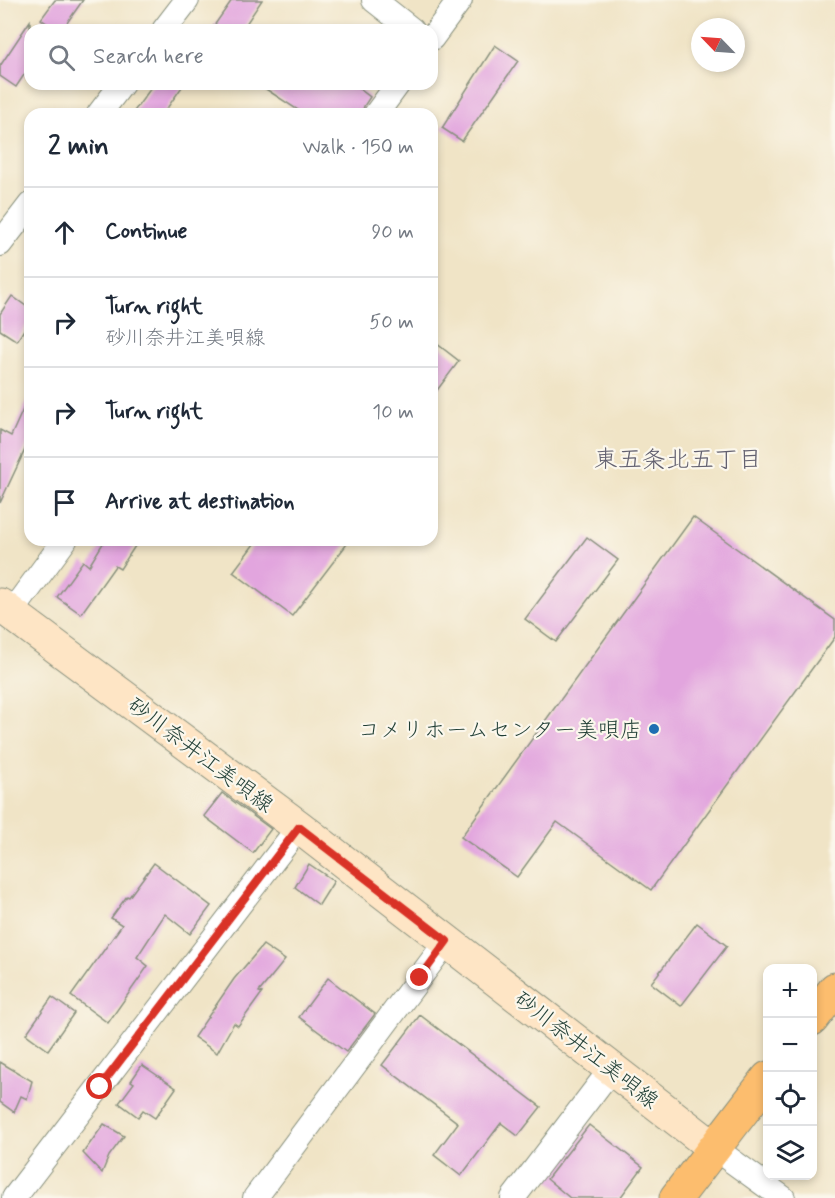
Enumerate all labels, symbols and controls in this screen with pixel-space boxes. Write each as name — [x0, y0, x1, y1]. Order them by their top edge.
north arrow — [691, 18, 745, 72]
search box — [24, 24, 438, 90]
icon: search — [45, 41, 78, 74]
text: Search here — [93, 43, 204, 71]
text: 2 min — [48, 130, 109, 164]
text: Walk · 150 m — [302, 134, 414, 161]
icon: ahead — [48, 216, 81, 249]
text: Continue — [105, 218, 187, 246]
text: 90 m — [371, 219, 414, 246]
text: Turn right — [105, 293, 203, 321]
icon: right — [48, 306, 81, 339]
text: 50 m — [369, 309, 414, 336]
text: 砂川奈井江美唄線 — [105, 325, 265, 352]
icon: right — [48, 396, 81, 429]
text: Turn right — [105, 398, 203, 426]
text: 10 m — [372, 399, 414, 426]
district label: 東五条北五丁目 — [594, 445, 762, 476]
icon: arrive — [48, 486, 81, 519]
text: Arrive at destination — [105, 488, 295, 516]
street label: 砂川奈井江美唄線 — [121, 691, 279, 820]
place label: コメリホームセンター美唄店 — [358, 717, 642, 745]
marker: コメリホームセンター美唄店 — [647, 722, 661, 736]
route end — [406, 964, 432, 990]
map controls — [763, 964, 817, 1180]
button: + — [763, 964, 817, 1018]
street label: 砂川奈井江美唄線 — [508, 985, 664, 1116]
button: − — [763, 1018, 817, 1072]
button: locate — [763, 1072, 817, 1126]
route start — [86, 1073, 112, 1099]
button: layers — [763, 1126, 817, 1180]

